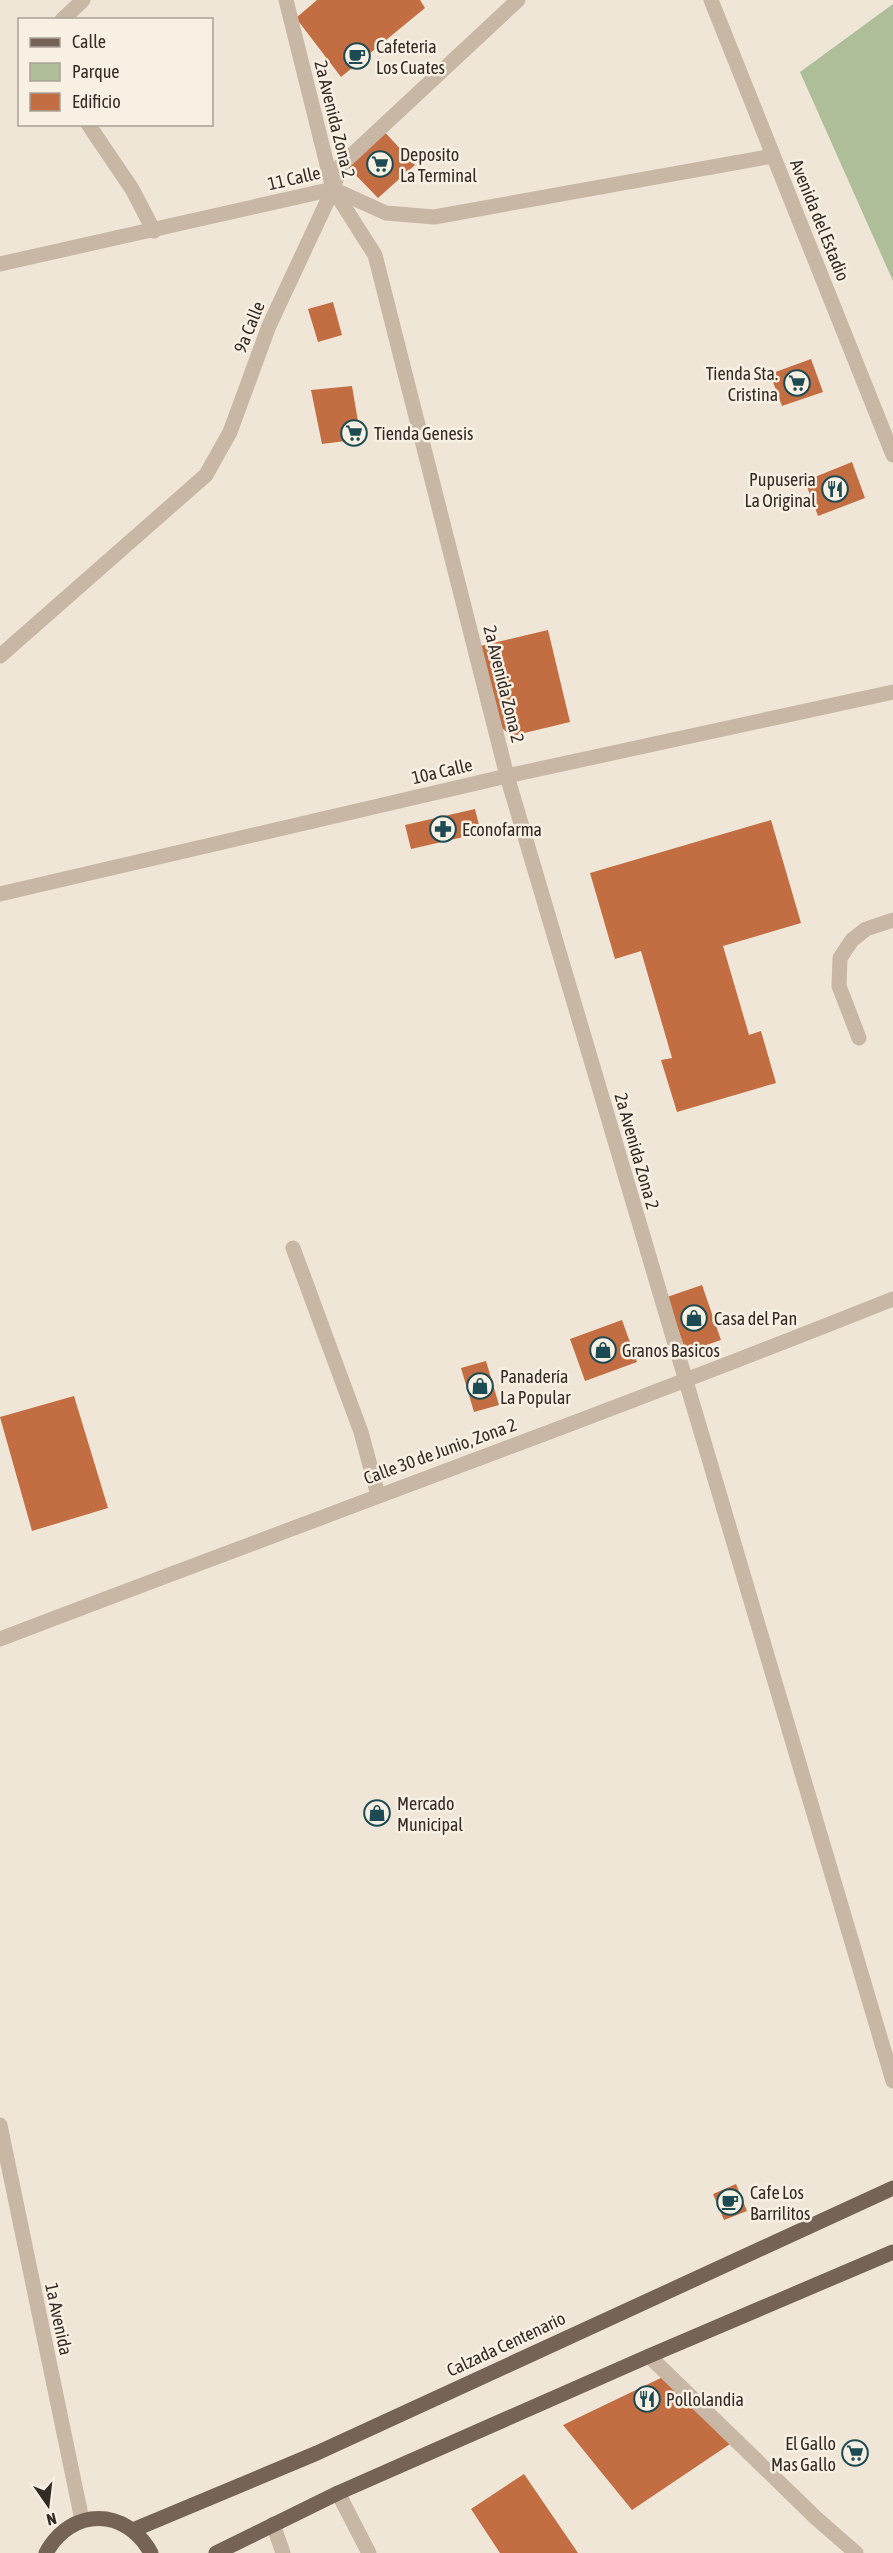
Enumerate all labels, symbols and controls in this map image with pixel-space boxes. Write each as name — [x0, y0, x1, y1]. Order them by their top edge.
legend — [18, 18, 213, 126]
text: Calle — [72, 31, 106, 52]
place label: Cafeteria Los Cuates — [376, 36, 445, 78]
cafe icon: Cafeteria Los Cuates — [342, 41, 372, 71]
street label: 2a Avenida Zona 2 — [310, 58, 360, 180]
text: Parque — [72, 61, 120, 82]
text: Edificio — [72, 91, 121, 112]
place label: Deposito La Terminal — [400, 144, 477, 186]
supermarket icon: Deposito La Terminal — [365, 149, 395, 179]
street label: Avenida del Estadio — [786, 156, 854, 284]
street label: 11 Calle — [266, 162, 322, 194]
street label: 9a Calle — [229, 298, 269, 356]
place label: Tienda Sta. Cristina — [706, 363, 778, 405]
supermarket icon: Tienda Sta. Cristina — [782, 368, 812, 398]
supermarket icon: Tienda Genesis — [339, 418, 369, 448]
place label: Tienda Genesis — [374, 423, 473, 444]
place label: Pupuseria La Original — [744, 469, 816, 511]
restaurant icon: Pupuseria La Original — [820, 474, 850, 504]
street label: 2a Avenida Zona 2 — [479, 623, 529, 745]
street label: 10a Calle — [410, 754, 474, 788]
pharmacy icon: Econofarma — [428, 814, 458, 844]
place label: Econofarma — [462, 819, 542, 840]
street label: 2a Avenida Zona 2 — [610, 1090, 664, 1212]
shop icon: Casa del Pan — [679, 1303, 709, 1333]
place label: Casa del Pan — [714, 1308, 797, 1329]
shop icon: Granos Basicos — [588, 1335, 618, 1365]
place label: Granos Basicos — [622, 1340, 720, 1361]
place label: Panadería La Popular — [500, 1366, 571, 1408]
shop icon: Panadería La Popular — [465, 1371, 495, 1401]
street label: Calle 30 de Junio, Zona 2 — [361, 1414, 519, 1488]
place label: Mercado Municipal — [397, 1793, 463, 1835]
shop icon: Mercado Municipal — [362, 1798, 392, 1828]
place label: Cafe Los Barrilitos — [750, 2182, 810, 2224]
cafe icon: Cafe Los Barrilitos — [715, 2187, 745, 2217]
street label: 1a Avenida — [41, 2281, 77, 2357]
street label: Calzada Centenario — [443, 2307, 569, 2381]
restaurant icon: Pollolandia — [632, 2384, 662, 2414]
place label: Pollolandia — [666, 2389, 744, 2410]
place label: El Gallo Mas Gallo — [771, 2433, 836, 2475]
supermarket icon: El Gallo Mas Gallo — [840, 2438, 870, 2468]
north arrow — [18, 2475, 78, 2535]
text: N — [45, 2510, 58, 2529]

